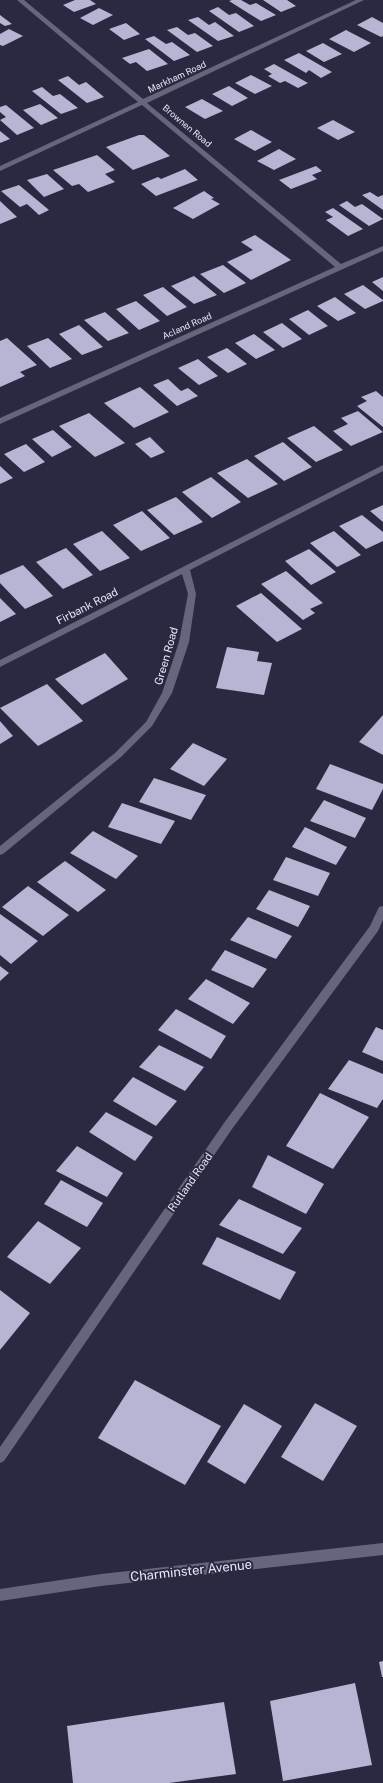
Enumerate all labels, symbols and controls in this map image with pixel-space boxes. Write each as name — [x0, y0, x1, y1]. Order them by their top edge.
street label: Markham Road — [146, 58, 208, 95]
street label: Brownen Road — [161, 102, 214, 149]
street label: Acland Road — [160, 310, 213, 341]
street label: Firbank Road — [54, 585, 120, 627]
street label: Green Road — [152, 626, 180, 686]
street label: Rutland Road — [165, 1150, 215, 1214]
street label: Charminster Avenue — [129, 1557, 253, 1584]

